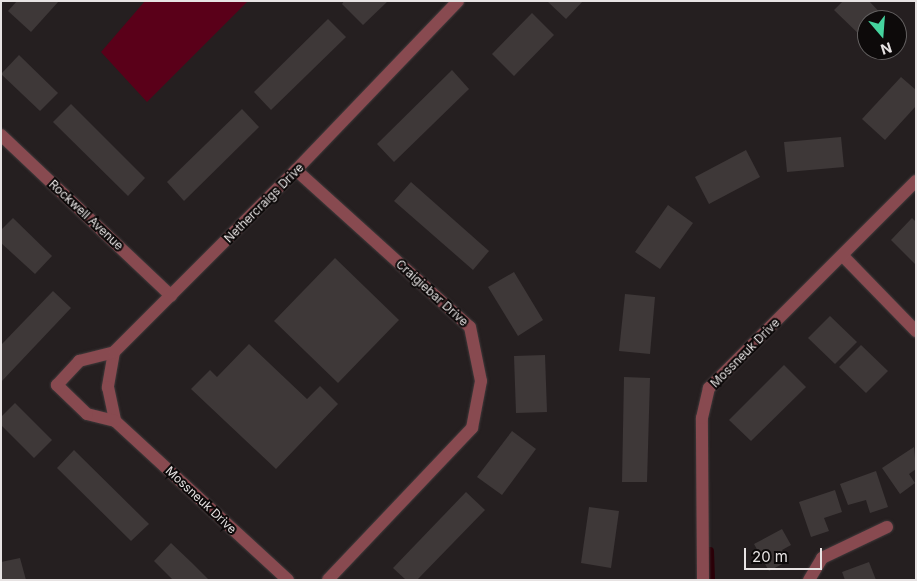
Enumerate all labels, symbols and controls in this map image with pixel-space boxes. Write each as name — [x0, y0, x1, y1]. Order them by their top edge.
north arrow — [857, 10, 907, 60]
text: N — [879, 39, 894, 59]
street label: Nethercraigs Drive — [221, 160, 307, 246]
street label: Rockwell Avenue — [46, 177, 126, 253]
street label: Craigiebar Drive — [393, 257, 471, 329]
street label: Mossneuk Drive — [708, 316, 782, 390]
street label: Mossneuk Drive — [163, 463, 239, 537]
scale bar — [747, 538, 824, 570]
text: 20 m — [752, 547, 788, 566]

